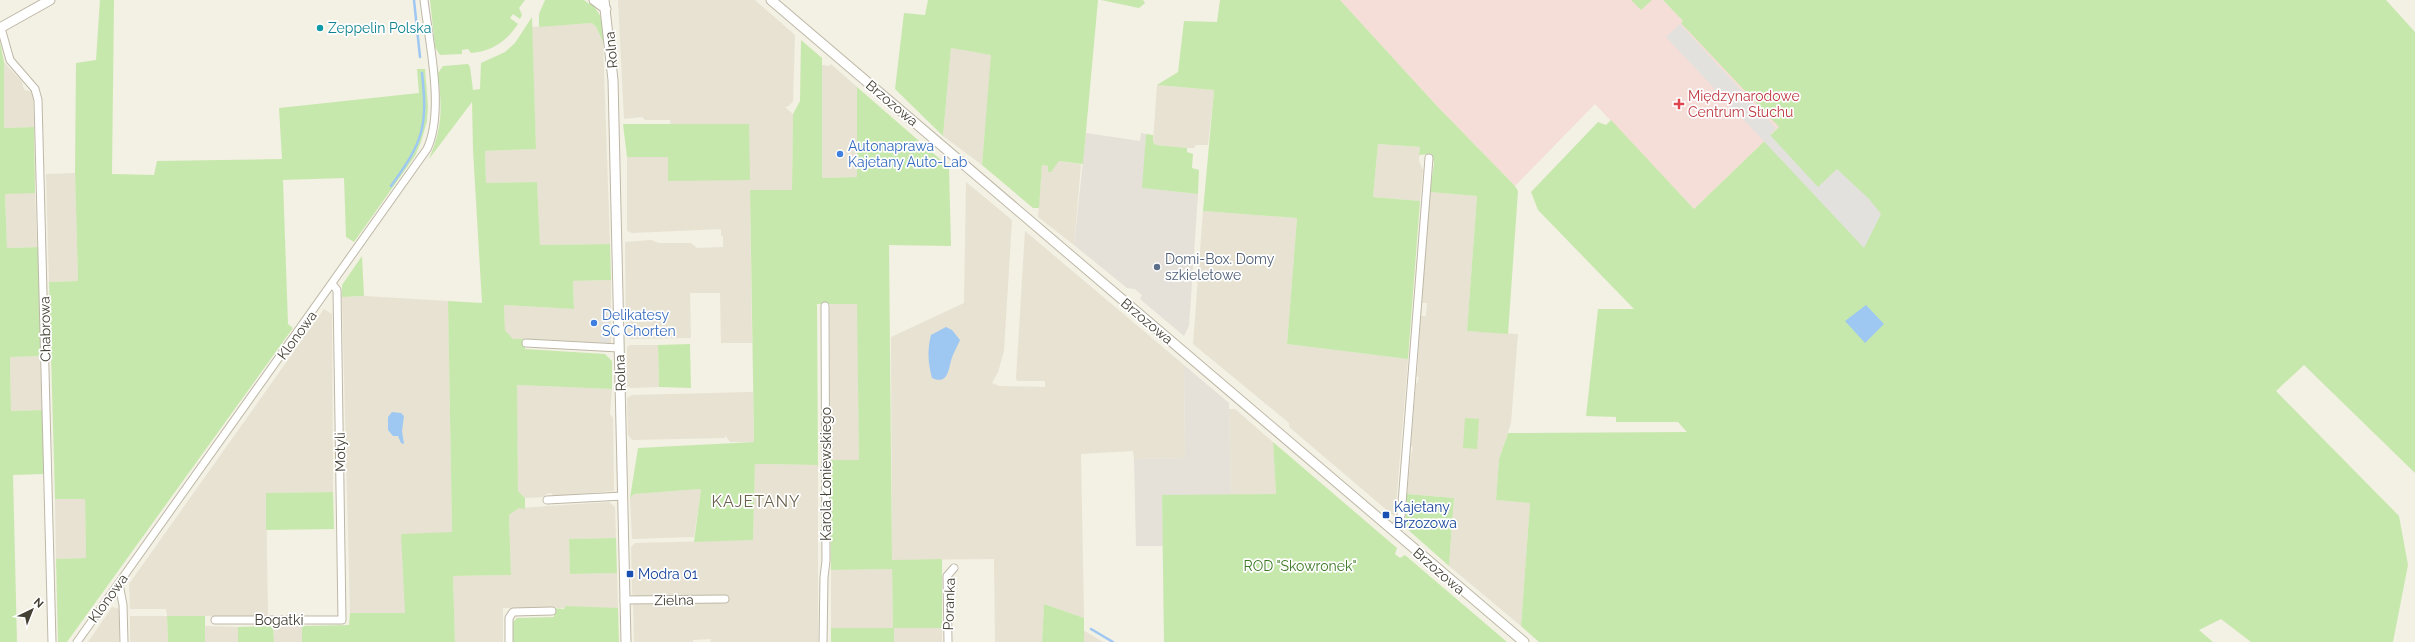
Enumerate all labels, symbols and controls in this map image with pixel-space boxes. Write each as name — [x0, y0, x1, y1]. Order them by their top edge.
place label: Zeppelin Polska — [328, 20, 431, 36]
marker: Zeppelin Polska — [315, 23, 325, 33]
street label: Rolna — [601, 31, 621, 69]
street label: Brzozowa — [863, 77, 921, 129]
place label: Międzynarodowe Centrum Słuchu — [1688, 88, 1800, 120]
marker: Międzynarodowe Centrum Słuchu — [1673, 98, 1685, 110]
place label: Autonaprawa Kajetany Auto-Lab — [848, 138, 968, 170]
marker: Autonaprawa Kajetany Auto-Lab — [835, 149, 845, 159]
place label: Domi-Box. Domy szkieletowe — [1165, 251, 1275, 283]
marker: Domi-Box. Domy szkieletowe — [1152, 262, 1162, 272]
street label: Brzozowa — [1118, 295, 1176, 347]
street label: Chabrowa — [36, 296, 54, 362]
place label: Delikatesy SC Chorten — [602, 307, 676, 339]
street label: Klonowa — [274, 308, 320, 362]
marker: Delikatesy SC Chorten — [589, 318, 599, 328]
street label: Rolna — [611, 354, 629, 392]
street label: Karola Łoniewskiego — [818, 407, 834, 541]
street label: Motyli — [332, 432, 348, 472]
district label: KAJETANY — [712, 492, 800, 511]
place label: Kajetany Brzozowa — [1394, 499, 1457, 531]
marker: Kajetany Brzozowa — [1381, 510, 1391, 520]
street label: Brzozowa — [1410, 544, 1468, 598]
park label: ROD "Skowronek" — [1244, 558, 1356, 574]
place label: Modra 01 — [638, 566, 698, 582]
marker: Modra 01 — [625, 569, 635, 579]
street label: Klonowa — [85, 571, 131, 625]
street label: Poranka — [940, 577, 958, 631]
north arrow — [12, 590, 52, 630]
street label: Zielna — [654, 592, 694, 608]
text: N — [31, 595, 46, 611]
street label: Bogatki — [254, 612, 304, 628]

